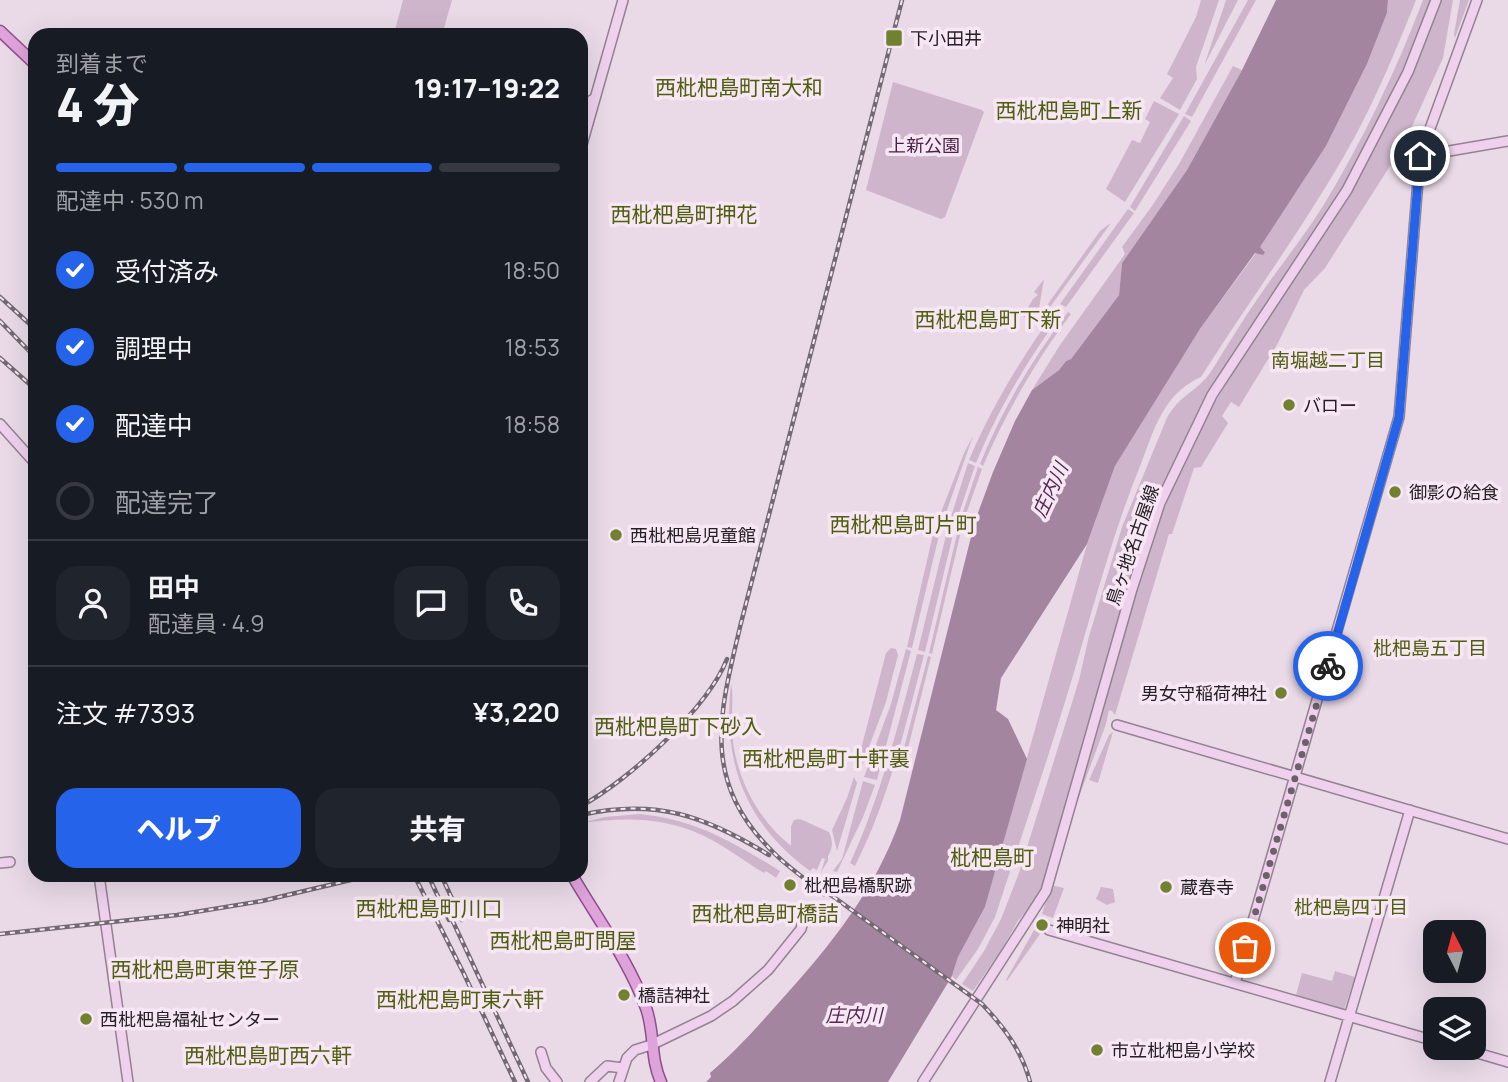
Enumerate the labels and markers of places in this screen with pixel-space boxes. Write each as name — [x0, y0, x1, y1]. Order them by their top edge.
place label: 下小田井 — [910, 26, 982, 50]
marker: 下小田井 — [884, 28, 904, 48]
pin — [1390, 126, 1450, 186]
place label: バロー — [1303, 393, 1357, 417]
marker: バロー — [1281, 397, 1297, 413]
place label: 御影の給食 — [1409, 480, 1499, 504]
marker: 御影の給食 — [1387, 484, 1403, 500]
place label: 西枇杷島児童館 — [630, 523, 756, 547]
marker: 西枇杷島児童館 — [608, 527, 624, 543]
place label: 男女守稲荷神社 — [1141, 681, 1267, 705]
marker: 男女守稲荷神社 — [1273, 685, 1289, 701]
place label: 枇杷島橋駅跡 — [804, 873, 912, 897]
place label: 蔵春寺 — [1180, 875, 1234, 899]
marker: 枇杷島橋駅跡 — [782, 877, 798, 893]
marker: 蔵春寺 — [1158, 879, 1174, 895]
place label: 神明社 — [1056, 913, 1110, 937]
marker: 神明社 — [1034, 917, 1050, 933]
pin — [1215, 918, 1275, 978]
place label: 橋詰神社 — [638, 983, 710, 1007]
marker: 橋詰神社 — [616, 987, 632, 1003]
place label: 西枇杷島福祉センター — [100, 1007, 280, 1031]
marker: 西枇杷島福祉センター — [78, 1011, 94, 1027]
place label: 市立枇杷島小学校 — [1111, 1038, 1255, 1062]
marker: 市立枇杷島小学校 — [1089, 1042, 1105, 1058]

